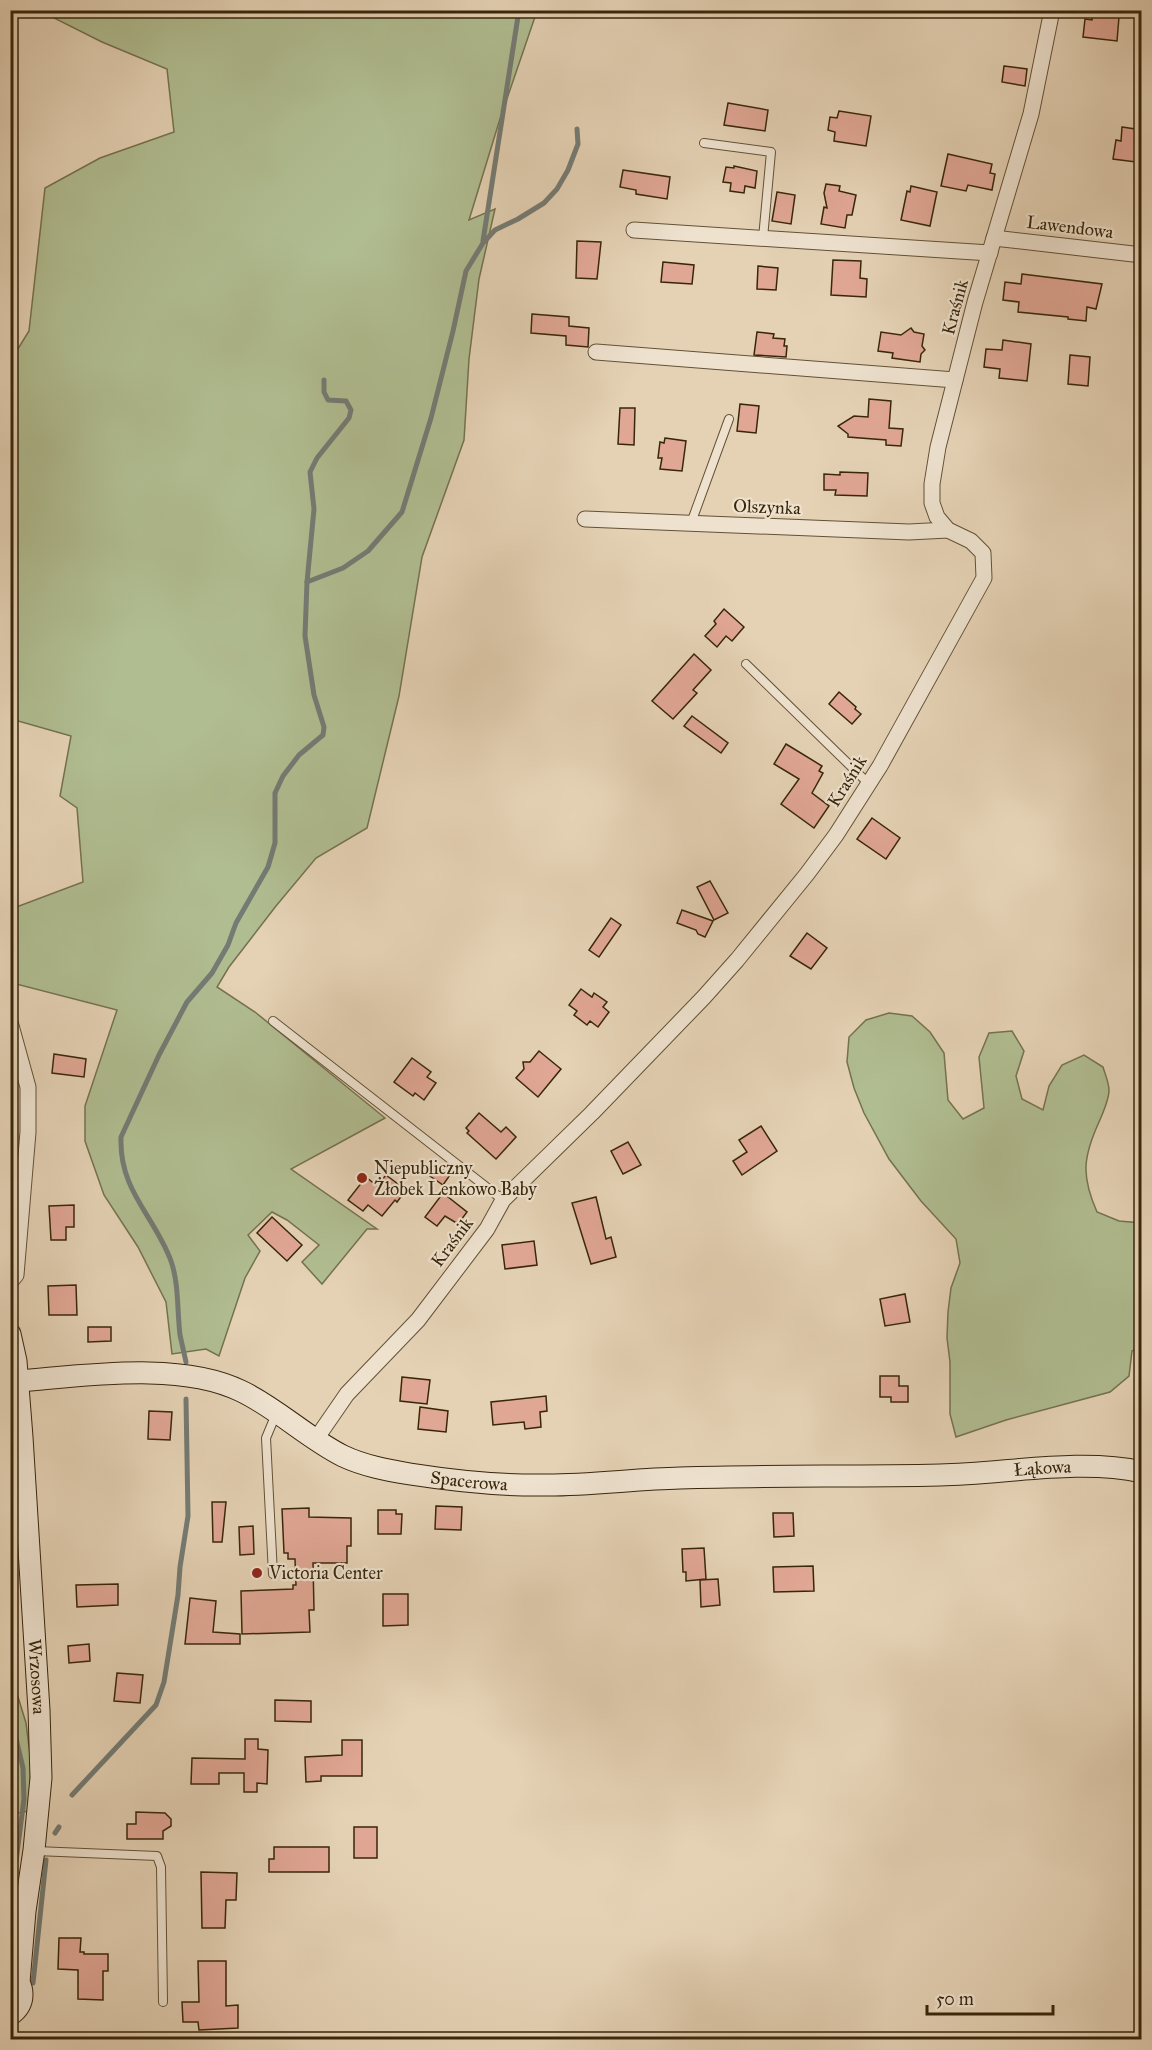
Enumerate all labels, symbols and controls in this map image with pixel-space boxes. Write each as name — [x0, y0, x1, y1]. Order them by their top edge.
street label: Lawendowa — [1025, 211, 1115, 243]
street label: Kraśnik — [937, 276, 973, 337]
street label: Olszynka — [733, 495, 802, 519]
street label: Kraśnik — [823, 751, 872, 811]
place label: Niepubliczny Żłobek Lenkowo Baby — [374, 1157, 537, 1200]
marker: Niepubliczny Żłobek Lenkowo Baby — [355, 1171, 369, 1185]
street label: Kraśnik — [426, 1212, 478, 1271]
street label: Łąkowa — [1013, 1455, 1072, 1481]
street label: Spacerowa — [429, 1466, 509, 1495]
place label: Victoria Center — [268, 1562, 383, 1584]
marker: Victoria Center — [250, 1566, 264, 1580]
street label: Wrzosowa — [24, 1638, 50, 1715]
scale bar — [927, 1978, 1053, 2016]
text: 50 m — [936, 1988, 974, 2010]

